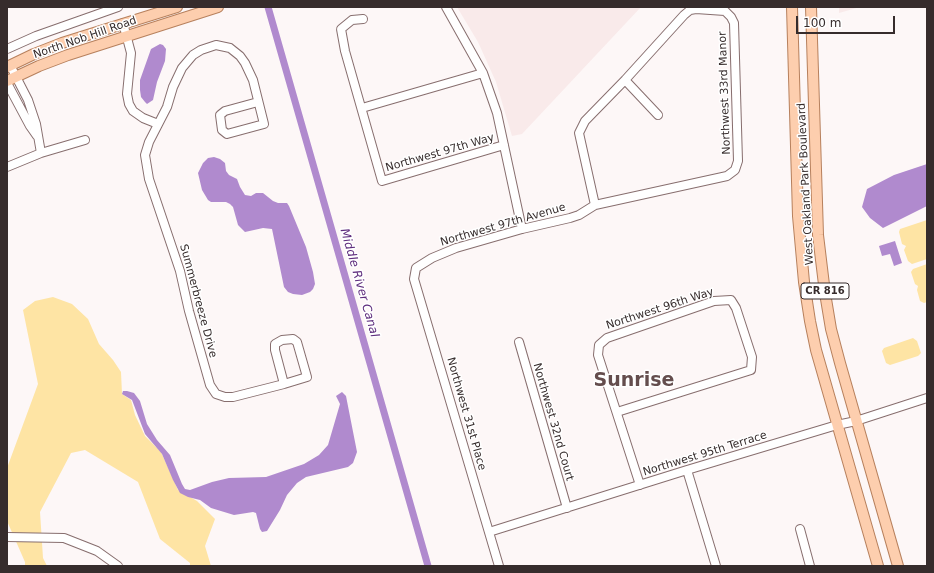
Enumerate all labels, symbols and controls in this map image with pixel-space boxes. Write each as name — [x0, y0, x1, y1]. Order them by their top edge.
scale bar — [798, 8, 897, 34]
street label: North Nob Hill Road — [32, 14, 138, 62]
text: 100 m — [803, 16, 841, 30]
street label: Northwest 33rd Manor — [716, 31, 734, 155]
street label: West Oakland Park Boulevard — [795, 103, 817, 265]
street label: Northwest 97th Way — [384, 131, 496, 175]
street label: Northwest 97th Avenue — [439, 201, 567, 249]
water label: Middle River Canal — [337, 227, 381, 339]
street label: Summerbreeze Drive — [177, 243, 219, 359]
road number: CR 816 — [801, 283, 849, 299]
street label: Northwest 96th Way — [605, 285, 715, 333]
street label: Northwest 31st Place — [444, 356, 488, 472]
street label: Northwest 32nd Court — [530, 362, 576, 482]
district label: Sunrise — [594, 370, 674, 392]
street label: Northwest 95th Terrace — [641, 429, 769, 479]

